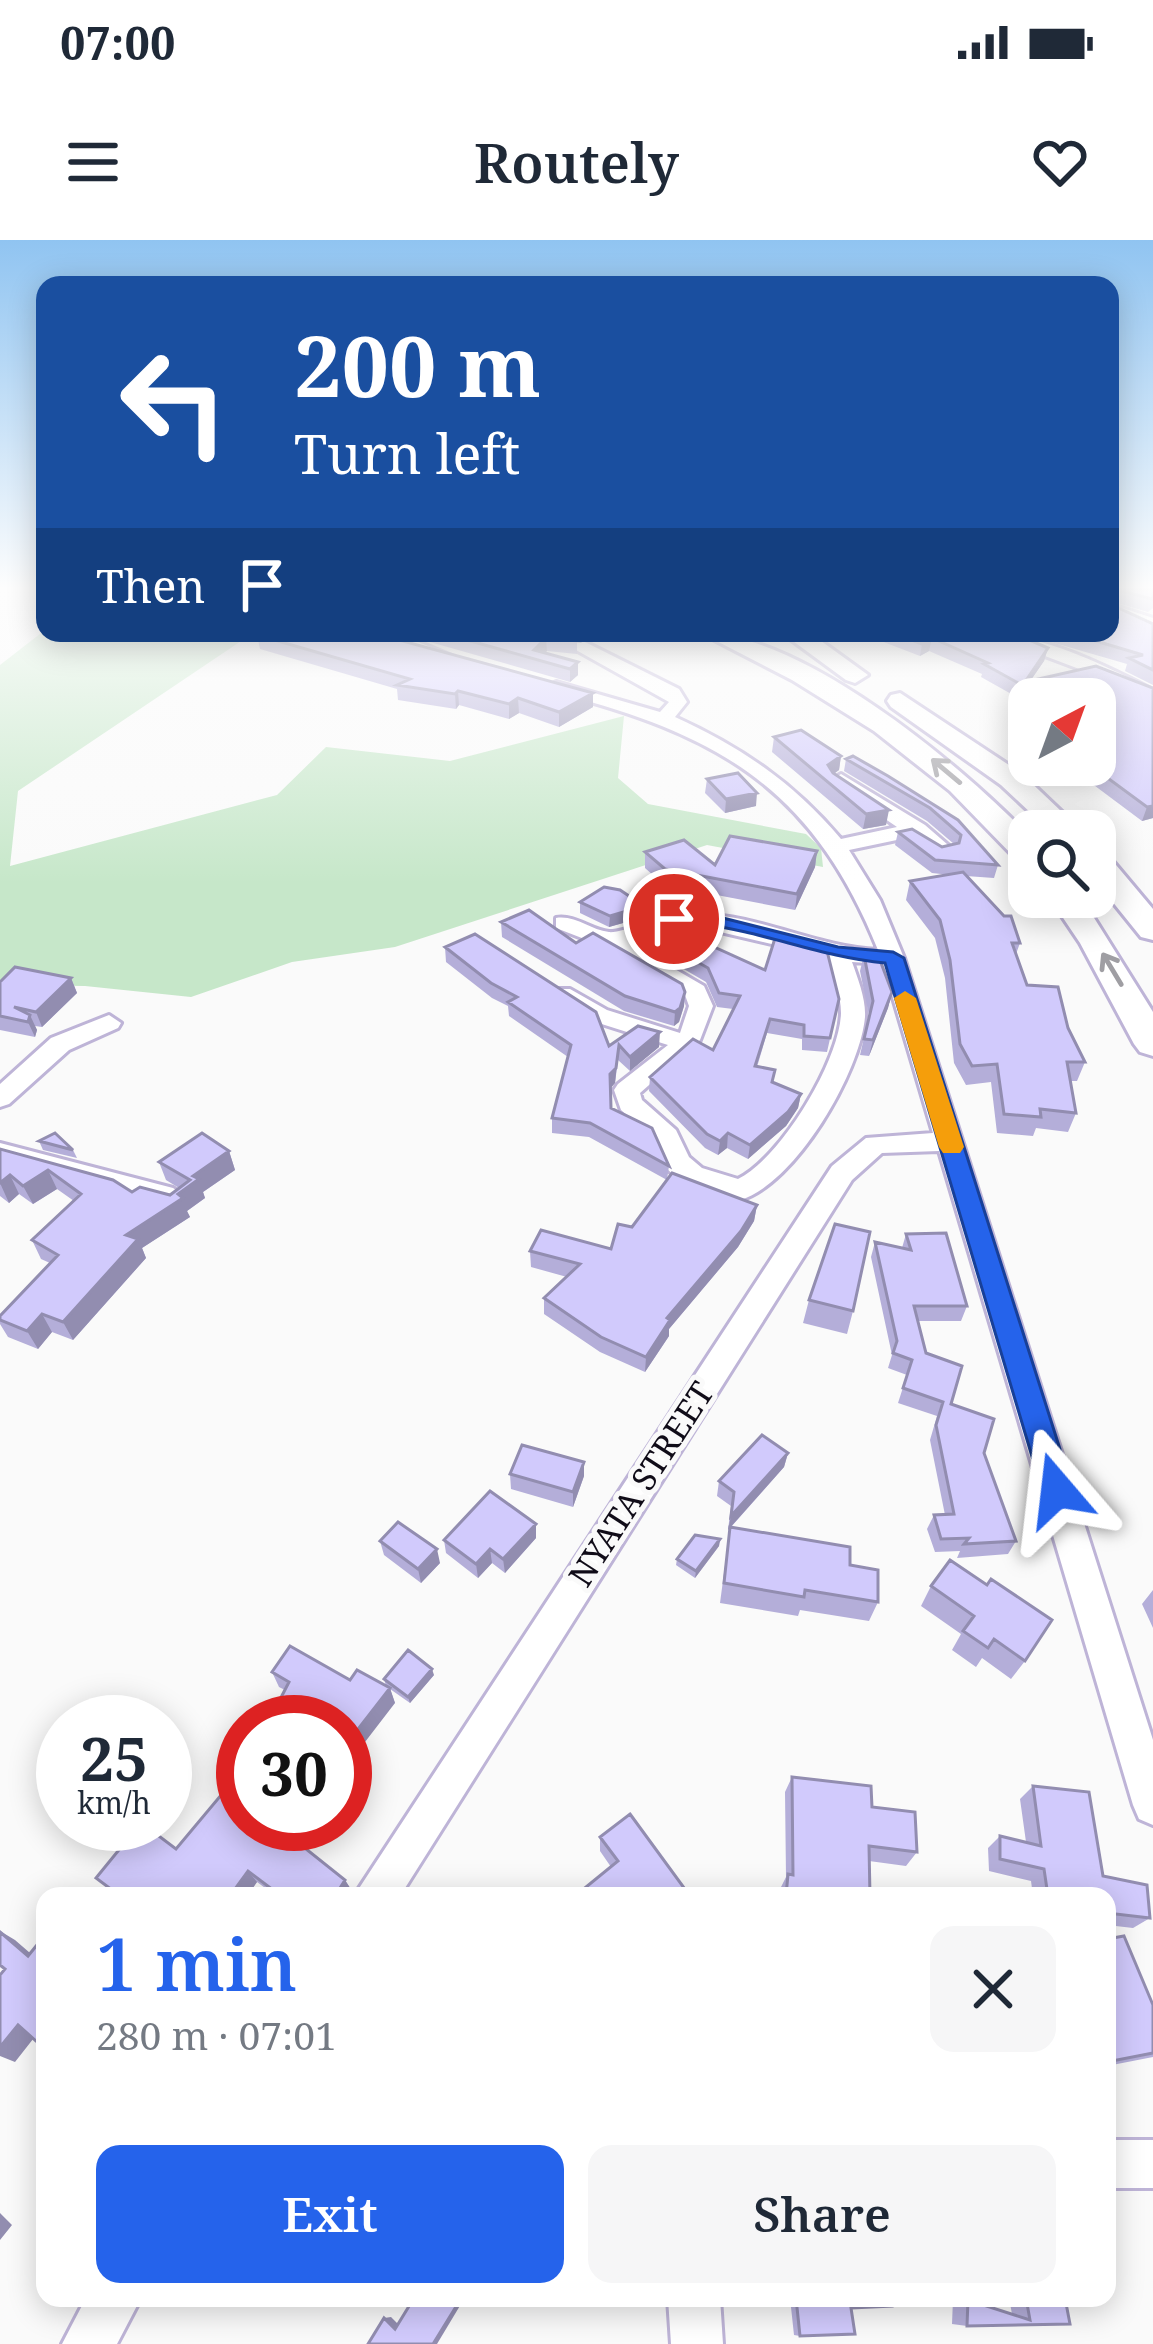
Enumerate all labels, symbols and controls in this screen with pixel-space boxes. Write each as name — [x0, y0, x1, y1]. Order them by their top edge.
text: 07:00 — [60, 12, 175, 73]
text: Routely — [474, 125, 679, 199]
icon: menu — [60, 129, 126, 195]
icon: heart — [1027, 129, 1093, 195]
text: 200 m — [294, 307, 541, 422]
icon: left — [96, 324, 252, 480]
text: Turn left — [294, 416, 520, 490]
icon: arrive — [229, 552, 295, 618]
text: Then — [96, 555, 205, 616]
north arrow — [1008, 678, 1116, 786]
map controls — [1008, 678, 1116, 918]
one-way arrow — [931, 758, 962, 786]
button: search — [1008, 810, 1116, 918]
pin — [623, 868, 725, 970]
icon: arrive — [641, 886, 707, 952]
one-way arrow — [1100, 952, 1124, 986]
street label: NYATA STREET — [558, 1373, 724, 1595]
position arrow — [994, 1427, 1120, 1553]
speed limit sign: 30 — [216, 1695, 372, 1851]
text: 25 — [80, 1717, 148, 1799]
text: km/h — [77, 1782, 151, 1823]
text: 1 min — [96, 1914, 297, 2012]
button: close — [930, 1926, 1056, 2052]
text: 280 m · 07:01 — [96, 2008, 337, 2061]
button: Exit — [96, 2145, 564, 2283]
button: Share — [588, 2145, 1056, 2283]

